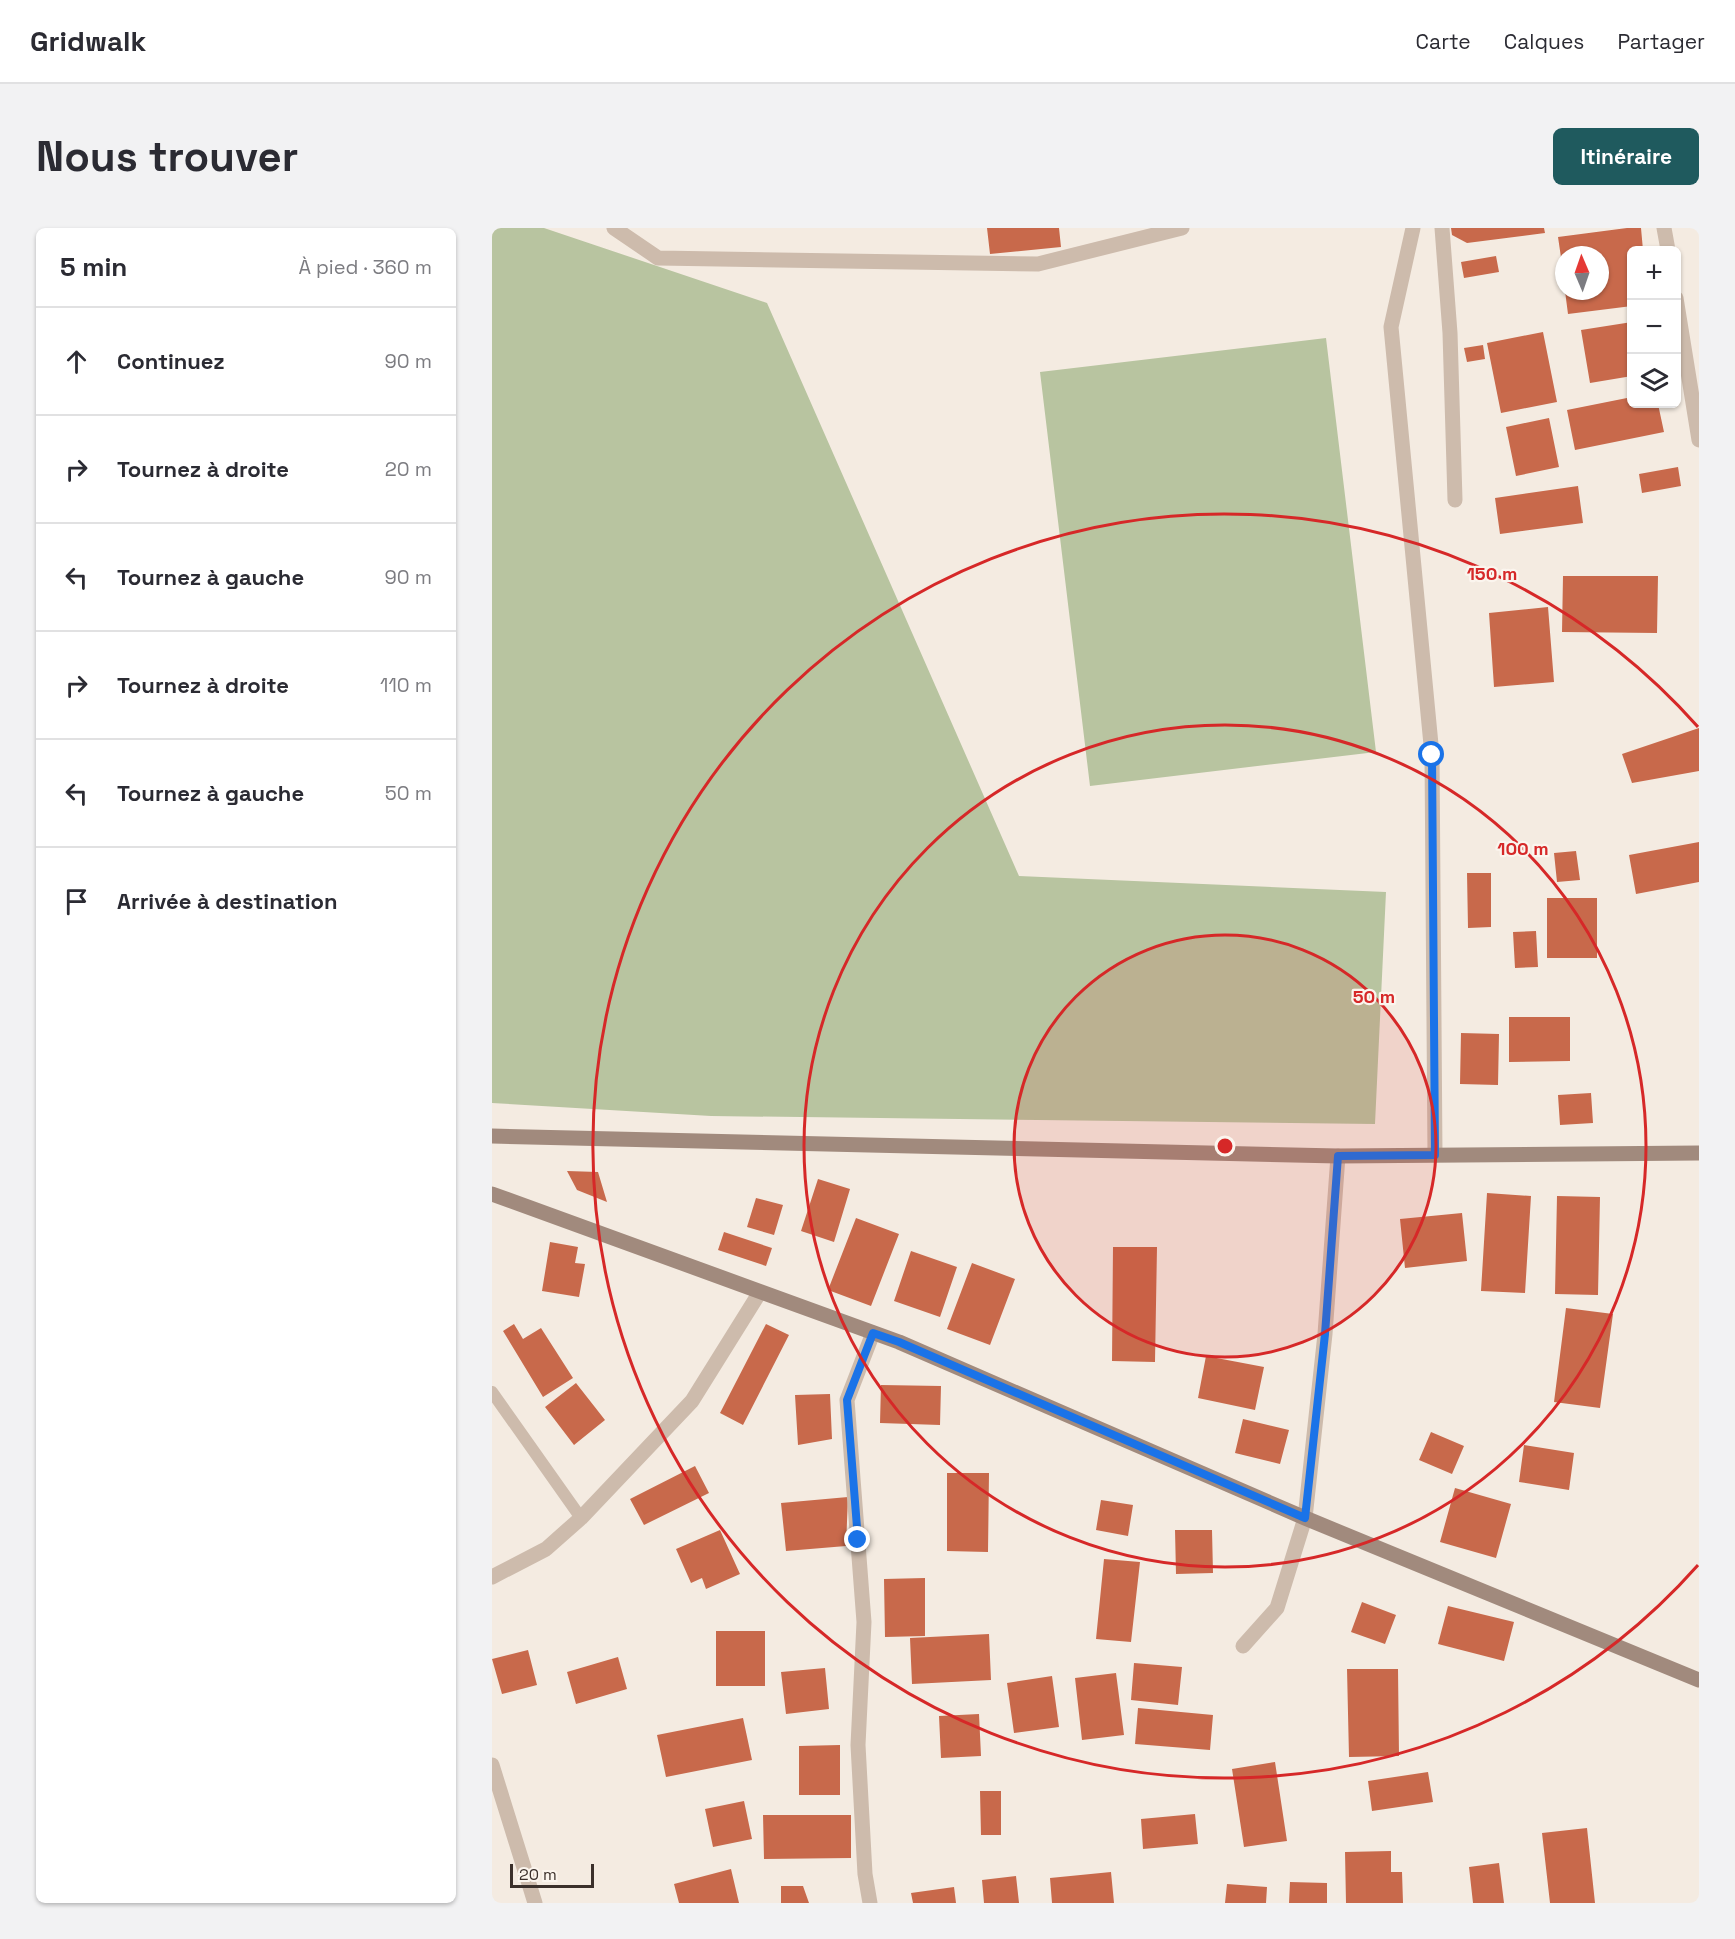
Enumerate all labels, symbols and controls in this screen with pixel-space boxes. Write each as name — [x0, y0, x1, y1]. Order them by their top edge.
text: Gridwalk — [30, 23, 146, 59]
text: Carte — [1416, 28, 1471, 55]
text: Calques — [1504, 28, 1584, 55]
text: Partager — [1617, 28, 1705, 55]
button: Itinéraire — [1553, 128, 1699, 185]
text: Nous trouver — [36, 130, 298, 183]
north arrow — [1555, 246, 1609, 300]
map controls — [1627, 246, 1681, 408]
button: + — [1627, 246, 1681, 300]
text: 5 min — [60, 250, 127, 284]
text: À pied · 360 m — [299, 254, 432, 280]
button: − — [1627, 300, 1681, 354]
icon: ahead — [60, 345, 93, 378]
text: Continuez — [117, 347, 225, 375]
text: 90 m — [385, 348, 432, 374]
button: layers — [1627, 354, 1681, 408]
icon: right — [60, 453, 93, 486]
text: Tournez à droite — [117, 455, 289, 483]
text: 20 m — [385, 456, 432, 482]
icon: left — [60, 561, 93, 594]
text: 150 m — [1467, 562, 1517, 585]
text: Tournez à gauche — [117, 563, 304, 591]
text: 90 m — [385, 564, 432, 590]
icon: right — [60, 669, 93, 702]
text: Tournez à droite — [117, 671, 289, 699]
text: 110 m — [380, 672, 432, 698]
route start — [1418, 741, 1444, 767]
icon: left — [60, 777, 93, 810]
text: Tournez à gauche — [117, 779, 304, 807]
text: 50 m — [385, 780, 432, 806]
text: 100 m — [1497, 837, 1549, 860]
icon: arrive — [60, 885, 93, 918]
text: Arrivée à destination — [117, 887, 338, 915]
text: 50 m — [1353, 985, 1395, 1008]
centre of rings — [1215, 1136, 1235, 1156]
route end — [844, 1526, 870, 1552]
scale bar — [510, 1861, 594, 1888]
text: 20 m — [519, 1864, 557, 1885]

